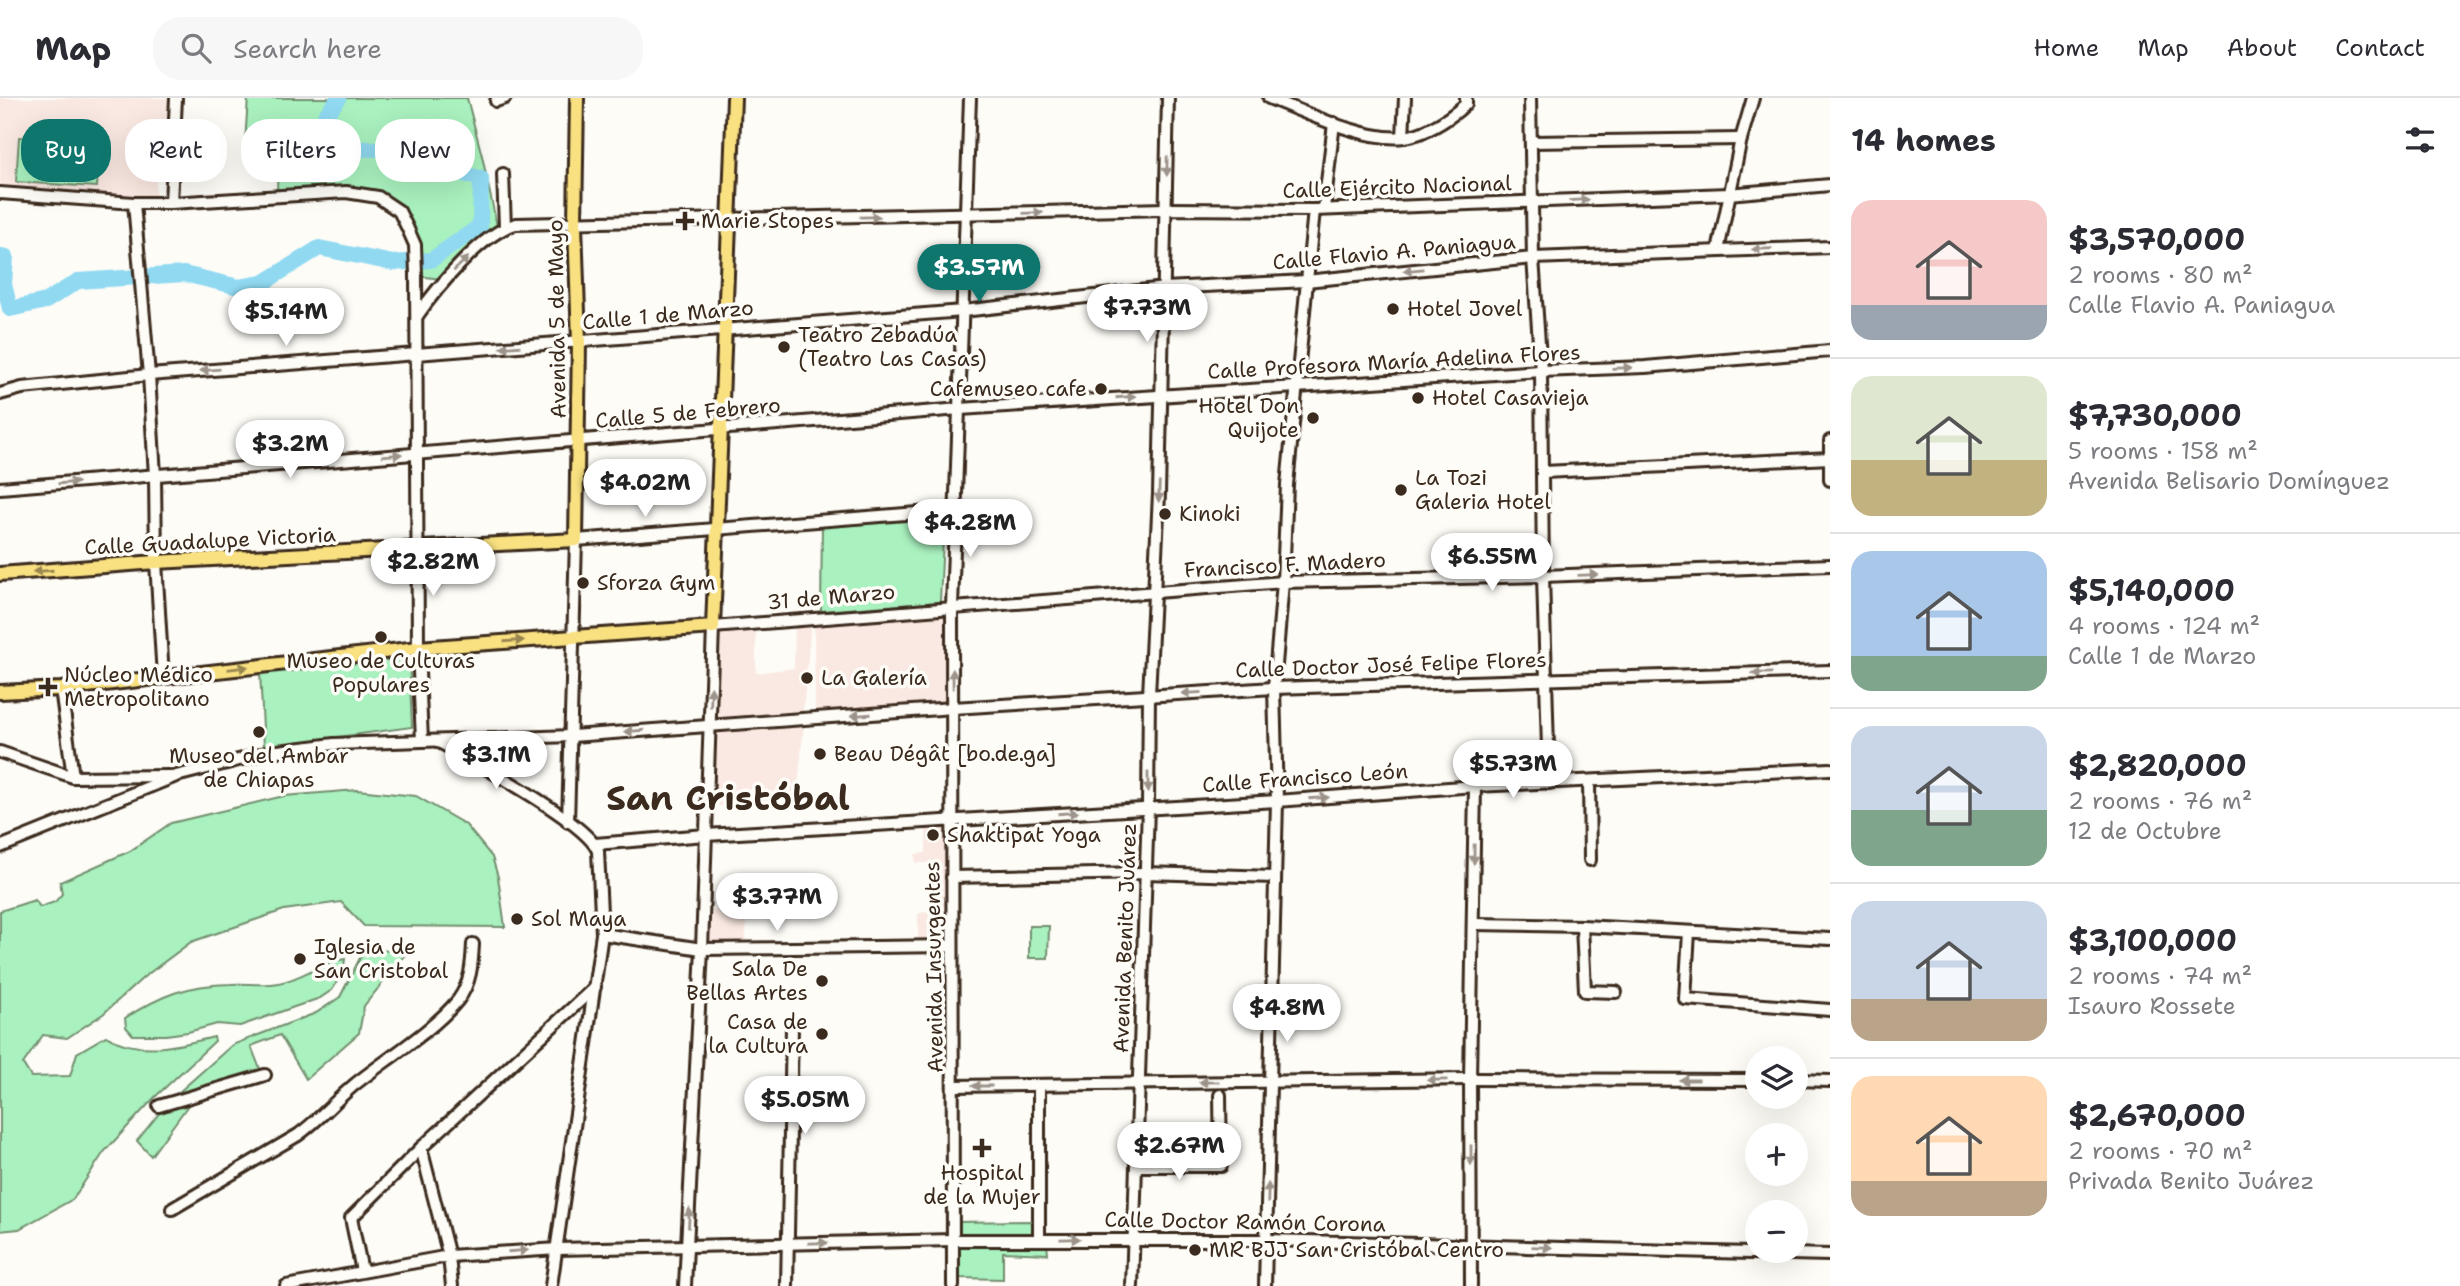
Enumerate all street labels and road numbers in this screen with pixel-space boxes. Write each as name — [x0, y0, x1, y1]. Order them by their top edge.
street label: Calle Ejército Nacional — [1282, 169, 1513, 205]
street label: Avenida 5 de Mayo — [541, 219, 573, 419]
street label: Calle Flavio A. Paniagua — [1271, 227, 1517, 277]
street label: Calle 1 de Marzo — [581, 294, 755, 336]
street label: Calle Profesora María Adelina Flores — [1207, 338, 1581, 386]
street label: Calle 5 de Febrero — [594, 391, 782, 435]
street label: Calle Guadalupe Victoria — [84, 520, 336, 562]
street label: Francisco F. Madero — [1183, 546, 1387, 584]
street label: 31 de Marzo — [766, 577, 896, 617]
street label: Calle Doctor José Felipe Flores — [1235, 646, 1547, 684]
street label: Calle Francisco León — [1201, 757, 1409, 799]
street label: Avenida Benito Juárez — [1107, 823, 1143, 1053]
street label: Avenida Insurgentes — [918, 861, 950, 1073]
street label: Calle Doctor Ramón Corona — [1104, 1206, 1386, 1238]

